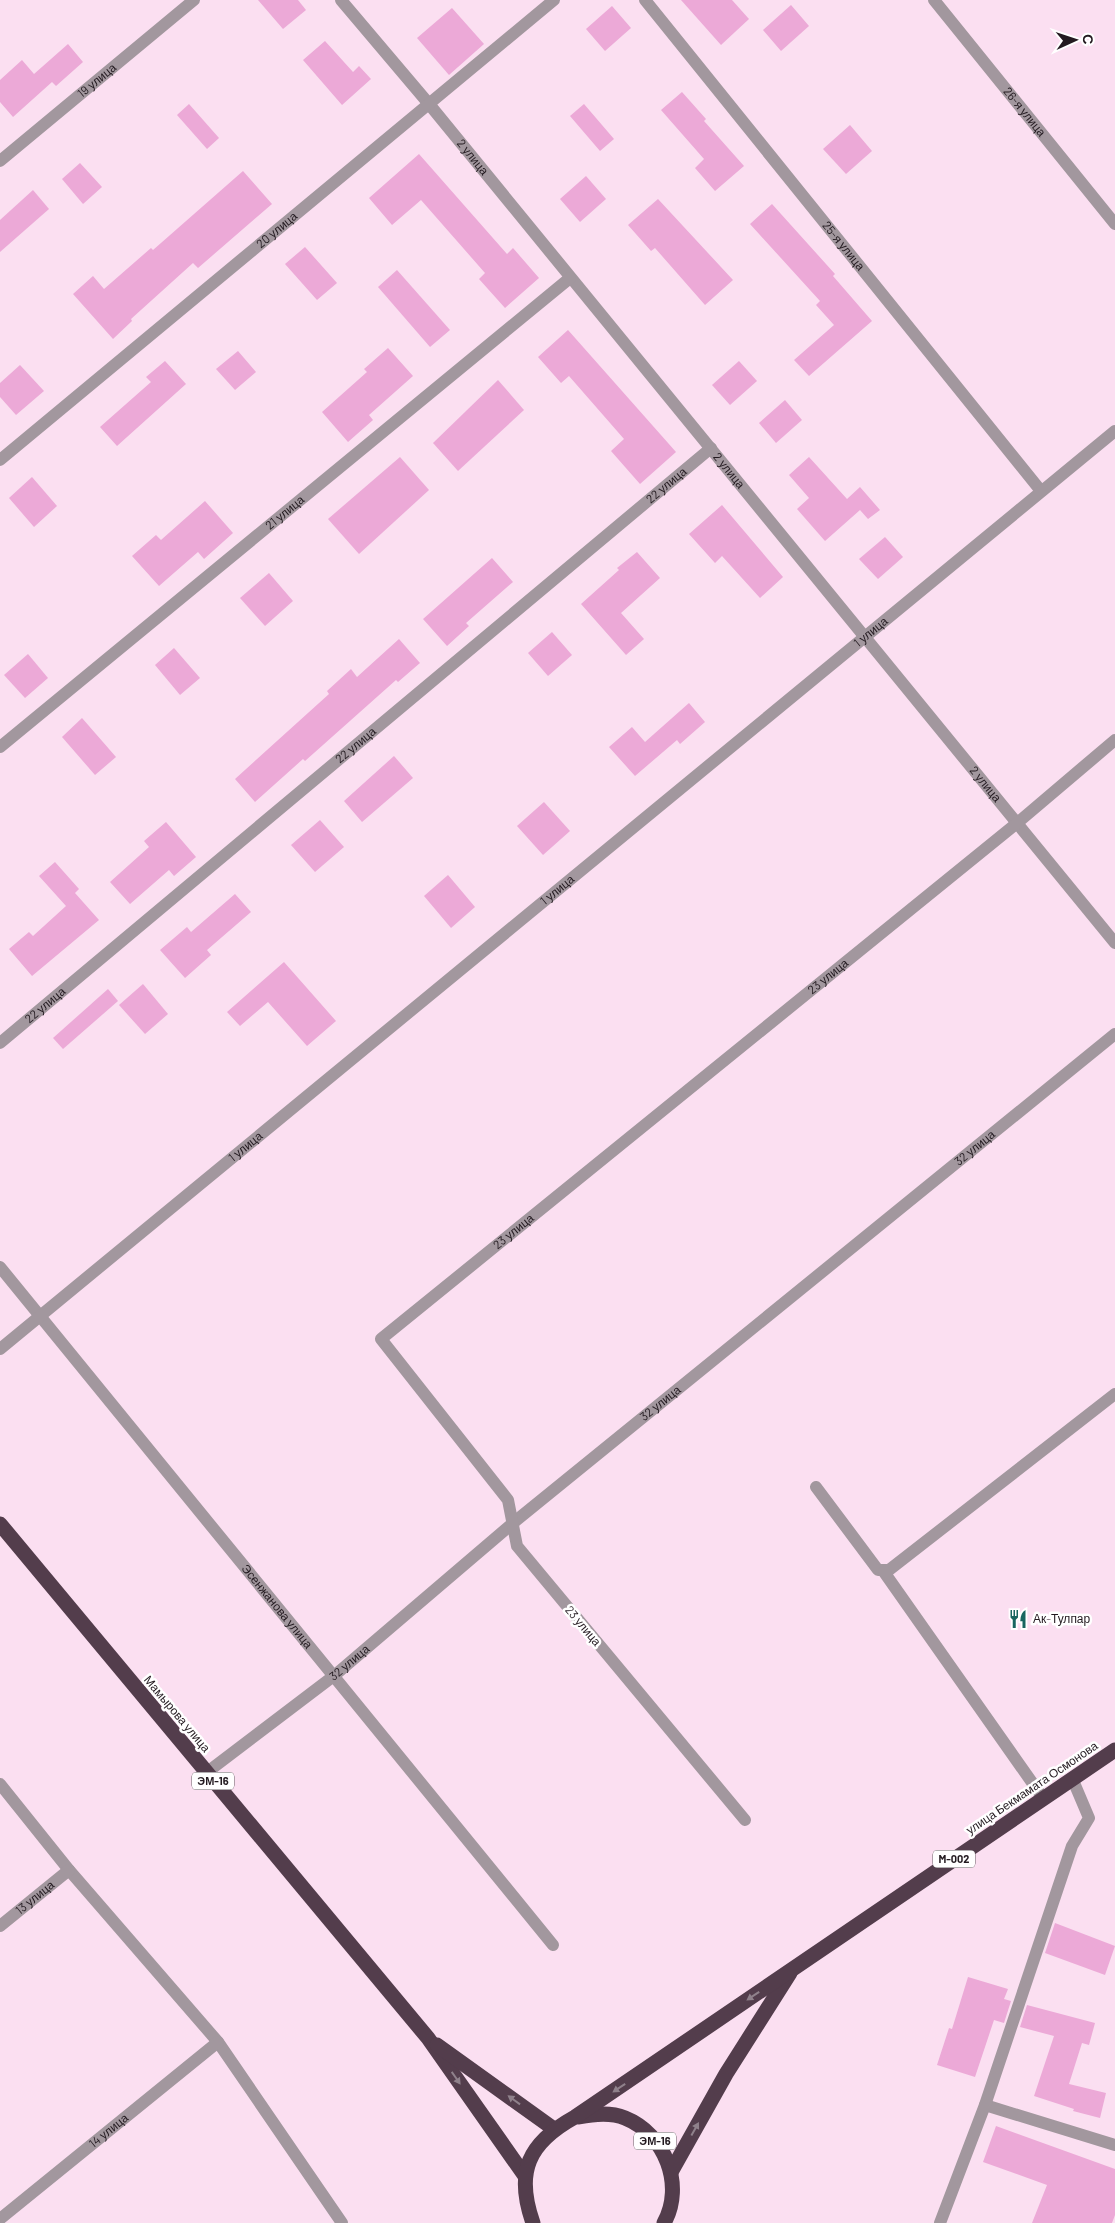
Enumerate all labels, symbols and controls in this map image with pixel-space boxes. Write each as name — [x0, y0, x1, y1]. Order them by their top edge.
north arrow — [1050, 15, 1100, 65]
text: С — [1080, 34, 1097, 45]
street label: 19 улица — [74, 60, 119, 100]
street label: 26-я улица — [1001, 84, 1050, 139]
street label: 2 улица — [455, 136, 492, 177]
street label: 20 улица — [253, 208, 300, 250]
street label: 25-я улица — [820, 218, 868, 273]
street label: 2 улица — [711, 449, 749, 491]
street label: 22 улица — [643, 463, 689, 505]
street label: 21 улица — [262, 492, 307, 532]
street label: 1 улица — [850, 613, 890, 649]
street label: 22 улица — [332, 723, 378, 765]
street label: 2 улица — [967, 763, 1005, 805]
street label: 1 улица — [537, 871, 577, 907]
street label: 23 улица — [804, 955, 851, 996]
street label: 22 улица — [22, 983, 68, 1025]
street label: 32 улица — [951, 1126, 997, 1168]
street label: 1 улица — [225, 1128, 265, 1164]
street label: 23 улица — [490, 1210, 536, 1251]
street label: 32 улица — [637, 1382, 683, 1423]
street label: Эсенжанова улица — [239, 1561, 316, 1651]
street label: 23 улица — [562, 1602, 605, 1649]
restaurant icon: Ак-Тулпар — [1007, 1608, 1029, 1630]
place label: Ак-Тулпар — [1033, 1611, 1091, 1626]
street label: 32 улица — [326, 1641, 372, 1683]
street label: Мамырова улица — [141, 1672, 214, 1755]
street label: улица Бекмамата Осмонова — [963, 1738, 1101, 1837]
road number: ЭМ-16 — [192, 1772, 234, 1790]
road number: M-002 — [933, 1850, 975, 1868]
street label: 13 улица — [12, 1877, 57, 1917]
one-way arrow — [746, 1991, 760, 2001]
one-way arrow — [451, 2071, 461, 2085]
one-way arrow — [612, 2083, 626, 2093]
one-way arrow — [508, 2095, 521, 2106]
street label: 14 улица — [86, 2110, 131, 2150]
one-way arrow — [691, 2122, 699, 2137]
road number: ЭМ-16 — [634, 2132, 676, 2150]

